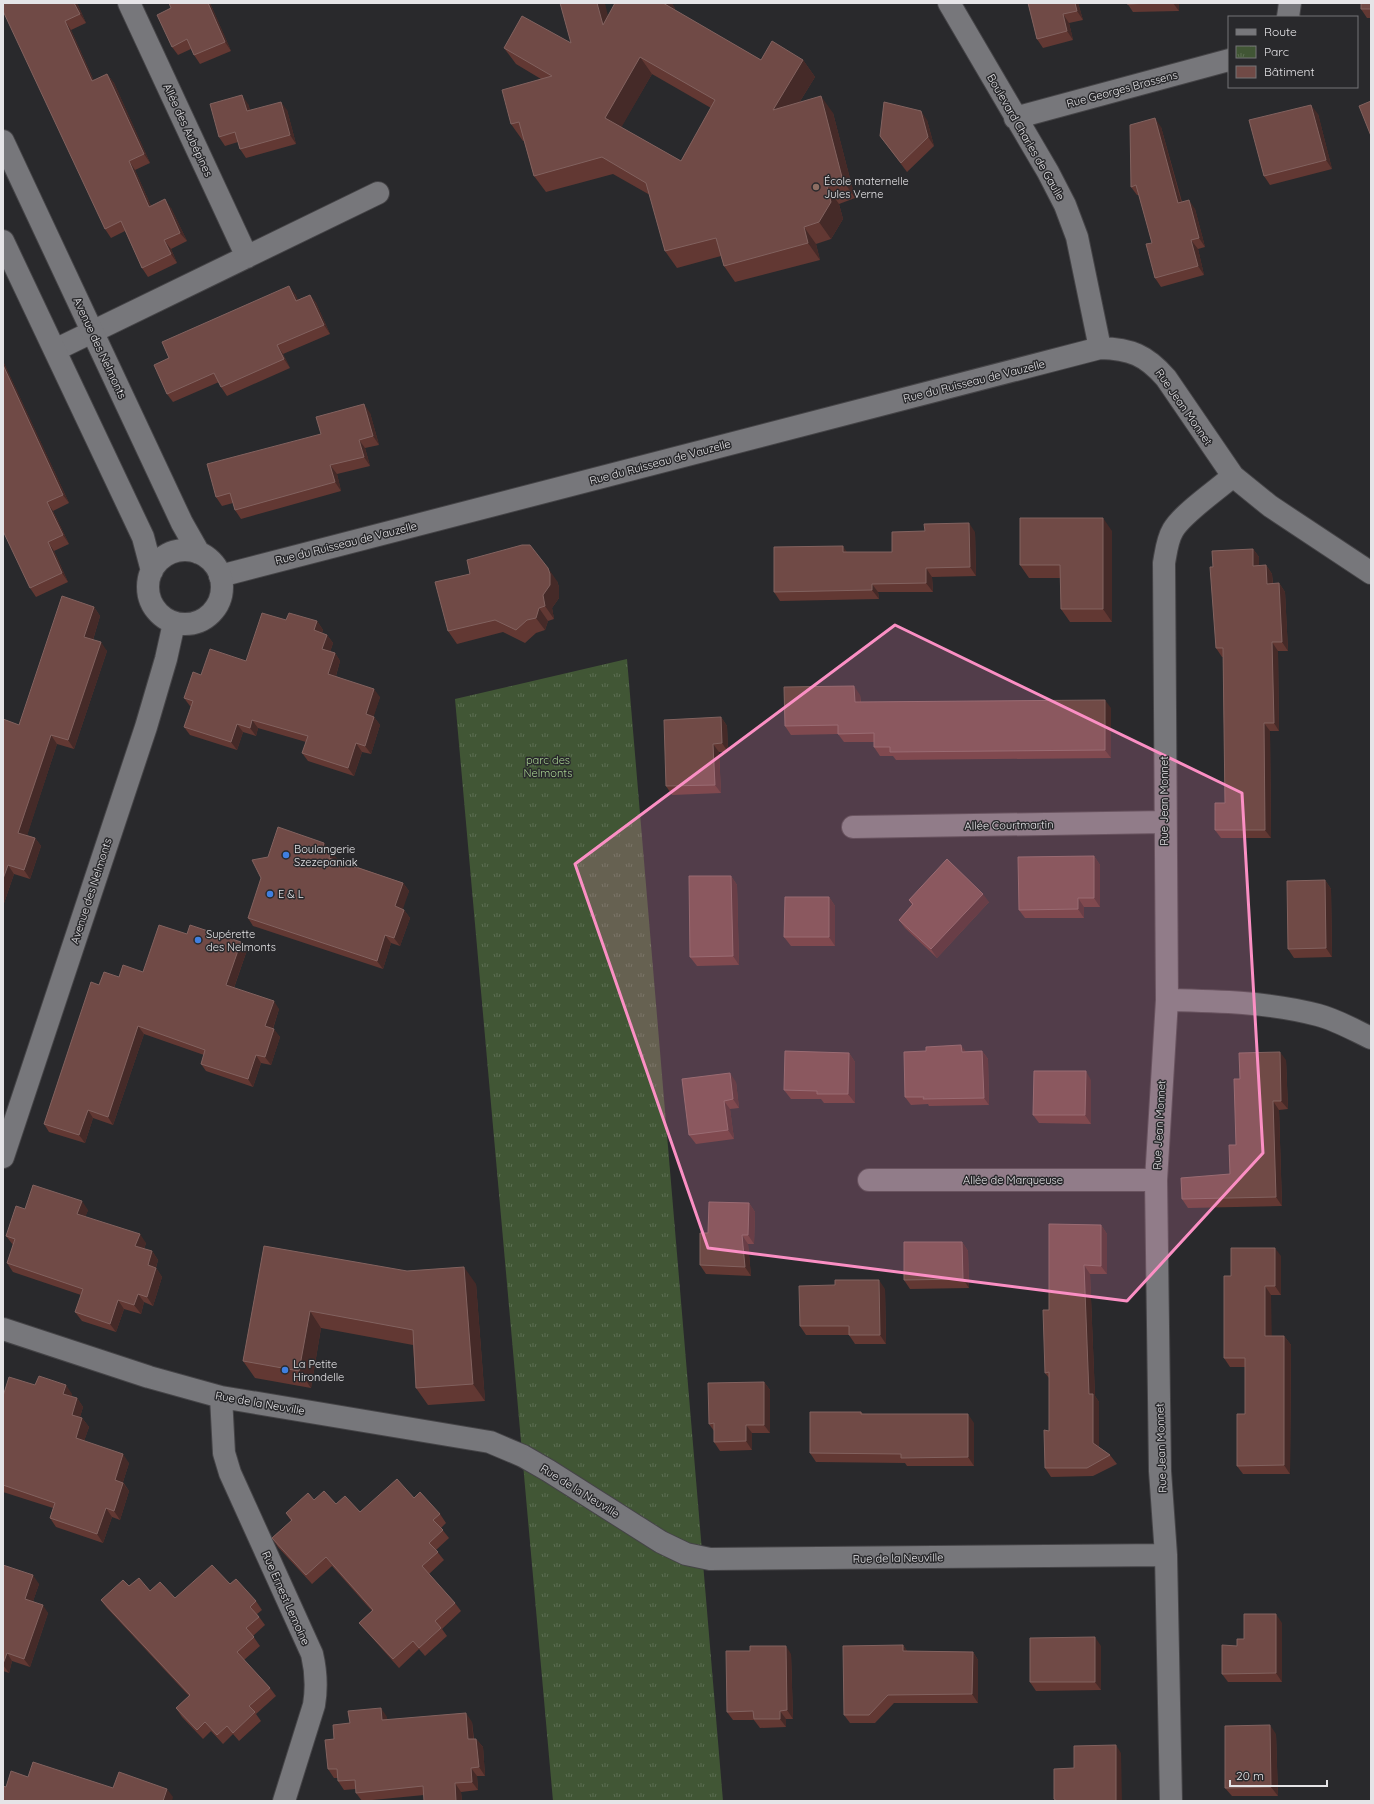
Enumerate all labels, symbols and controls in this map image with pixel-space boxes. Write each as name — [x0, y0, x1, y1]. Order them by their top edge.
legend — [1228, 16, 1358, 88]
text: Route — [1264, 24, 1297, 39]
text: Parc — [1264, 44, 1289, 59]
text: Bâtiment — [1264, 64, 1314, 79]
street label: Rue Georges Brassens — [1065, 67, 1179, 111]
street label: Boulevard Charles de Gaulle — [984, 71, 1068, 203]
street label: Allée des Aubépines — [160, 81, 216, 179]
place label: École maternelle Jules Verne — [824, 174, 909, 201]
marker: École maternelle Jules Verne — [811, 182, 821, 192]
street label: Avenue des Nelmonts — [70, 295, 130, 401]
street label: Rue du Ruisseau de Vauzelle — [902, 357, 1046, 405]
street label: Rue Jean Monnet — [1153, 366, 1216, 448]
street label: Rue du Ruisseau de Vauzelle — [588, 436, 732, 488]
street label: Rue du Ruisseau de Vauzelle — [274, 519, 418, 567]
park label: parc des Nelmonts — [524, 753, 572, 780]
street label: Rue Jean Monnet — [1157, 756, 1171, 846]
street label: Allée Courtmartin — [964, 817, 1054, 833]
street label: Avenue des Nelmonts — [67, 836, 115, 946]
place label: Boulangerie Szezepaniak — [294, 842, 358, 869]
marker: Boulangerie Szezepaniak — [281, 850, 291, 860]
place label: E & L — [278, 887, 304, 901]
marker: E & L — [265, 889, 275, 899]
place label: Supérette des Nelmonts — [206, 927, 276, 954]
marker: Supérette des Nelmonts — [193, 935, 203, 945]
street label: Rue Jean Monnet — [1150, 1080, 1168, 1170]
street label: Allée de Marqueuse — [963, 1173, 1063, 1187]
place label: La Petite Hirondelle — [293, 1357, 344, 1384]
marker: La Petite Hirondelle — [280, 1365, 290, 1375]
street label: Rue de la Neuville — [214, 1388, 306, 1418]
street label: Rue Jean Monnet — [1152, 1403, 1170, 1493]
street label: Rue de la Neuville — [538, 1461, 622, 1521]
street label: Rue Ernest Lemoine — [259, 1549, 313, 1647]
street label: Rue de la Neuville — [853, 1550, 943, 1566]
scale bar — [1230, 1762, 1327, 1788]
text: 20 m — [1236, 1768, 1264, 1783]

